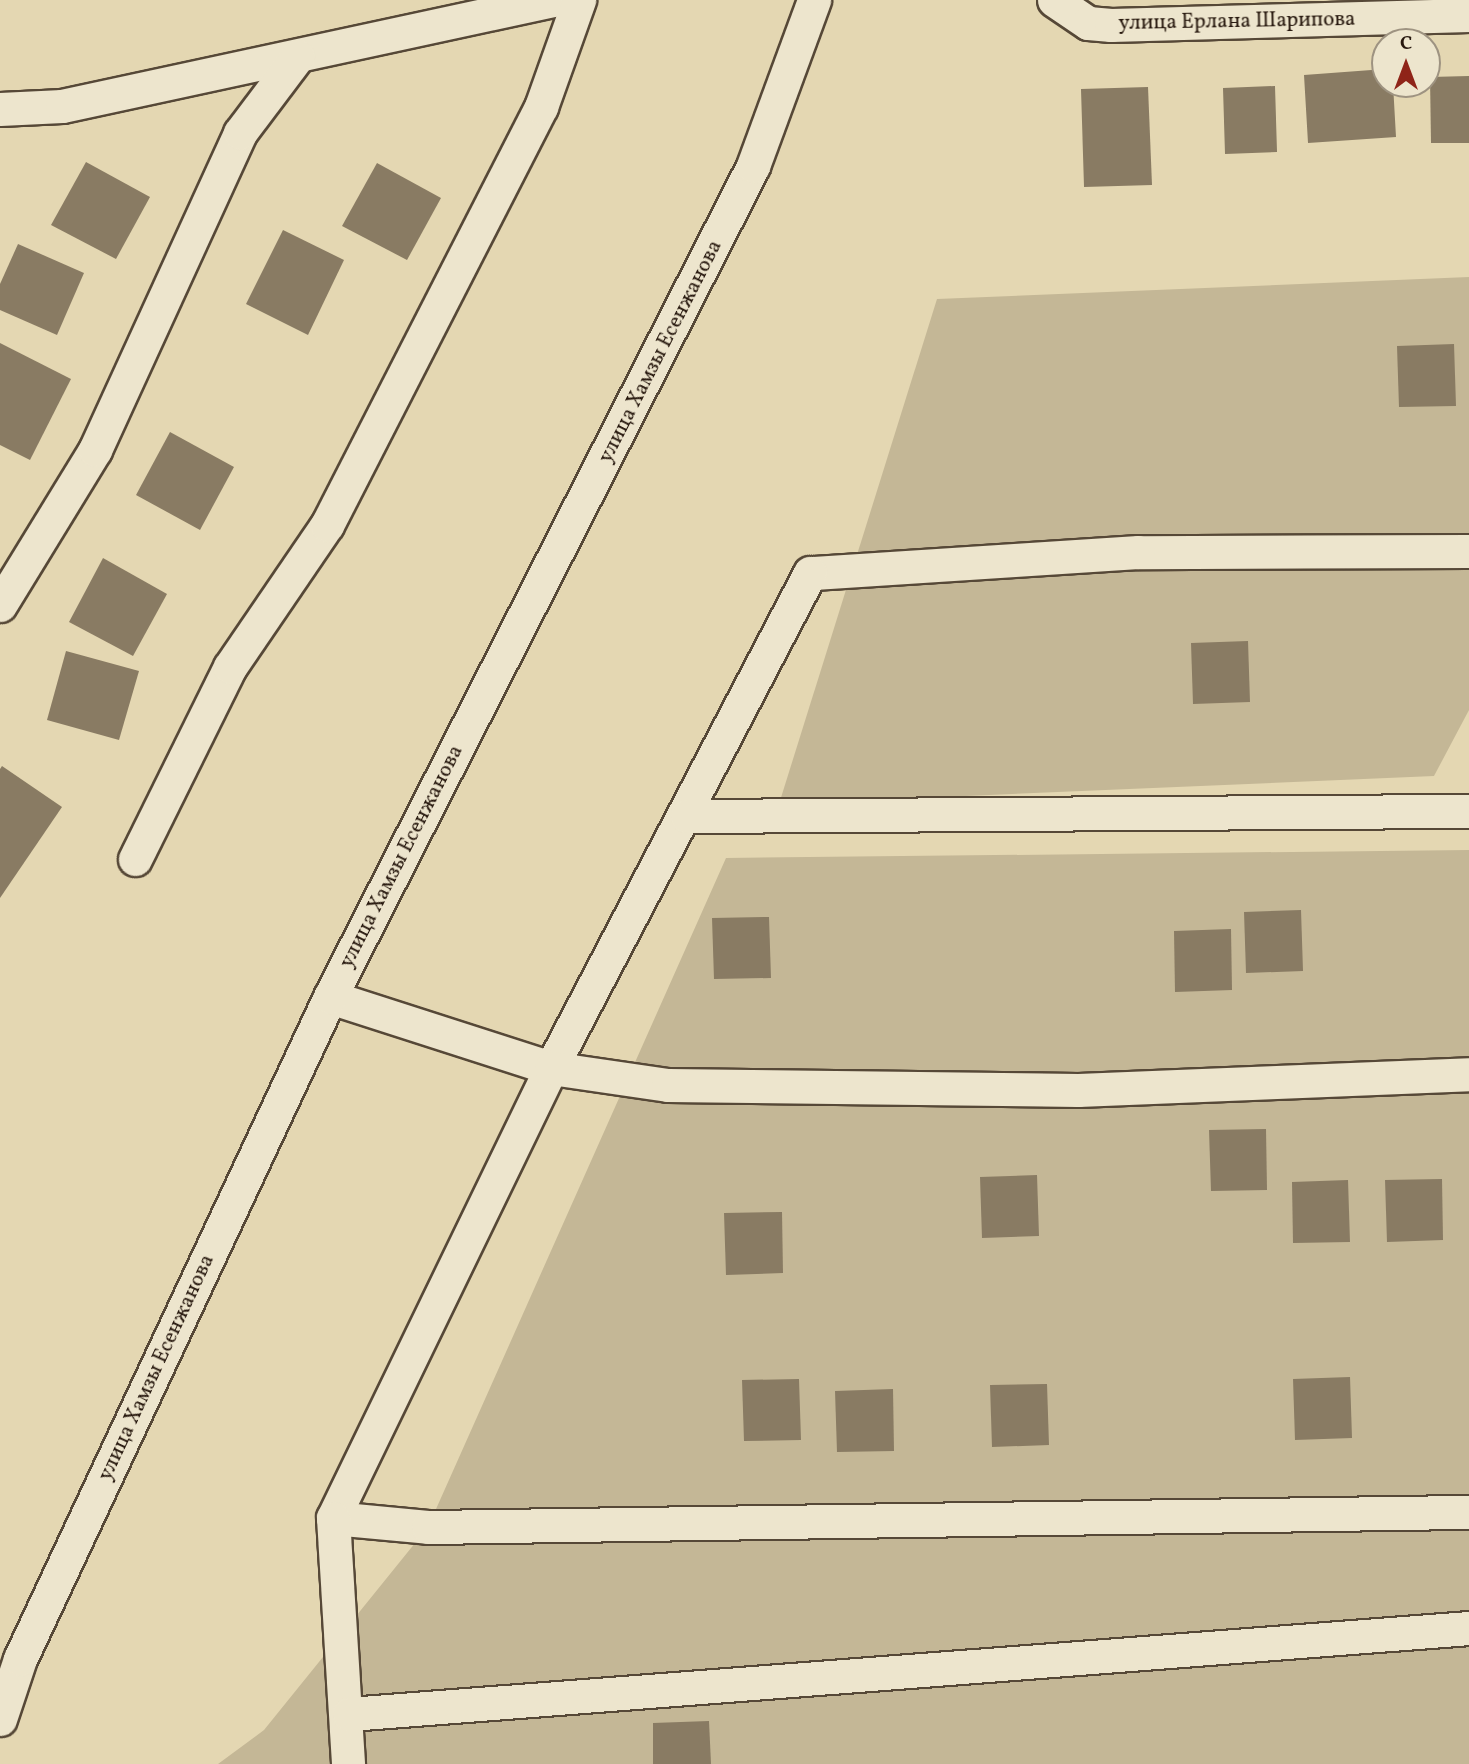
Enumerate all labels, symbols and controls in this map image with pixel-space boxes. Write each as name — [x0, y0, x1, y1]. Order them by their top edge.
street label: улица Ерлана Шарипова — [1118, 7, 1356, 37]
north arrow — [1371, 28, 1441, 98]
text: С — [1400, 31, 1412, 57]
street label: улица Хамзы Есенжанова — [594, 236, 728, 468]
street label: улица Хамзы Есенжанова — [335, 741, 469, 973]
street label: улица Хамзы Есенжанова — [93, 1251, 221, 1485]

